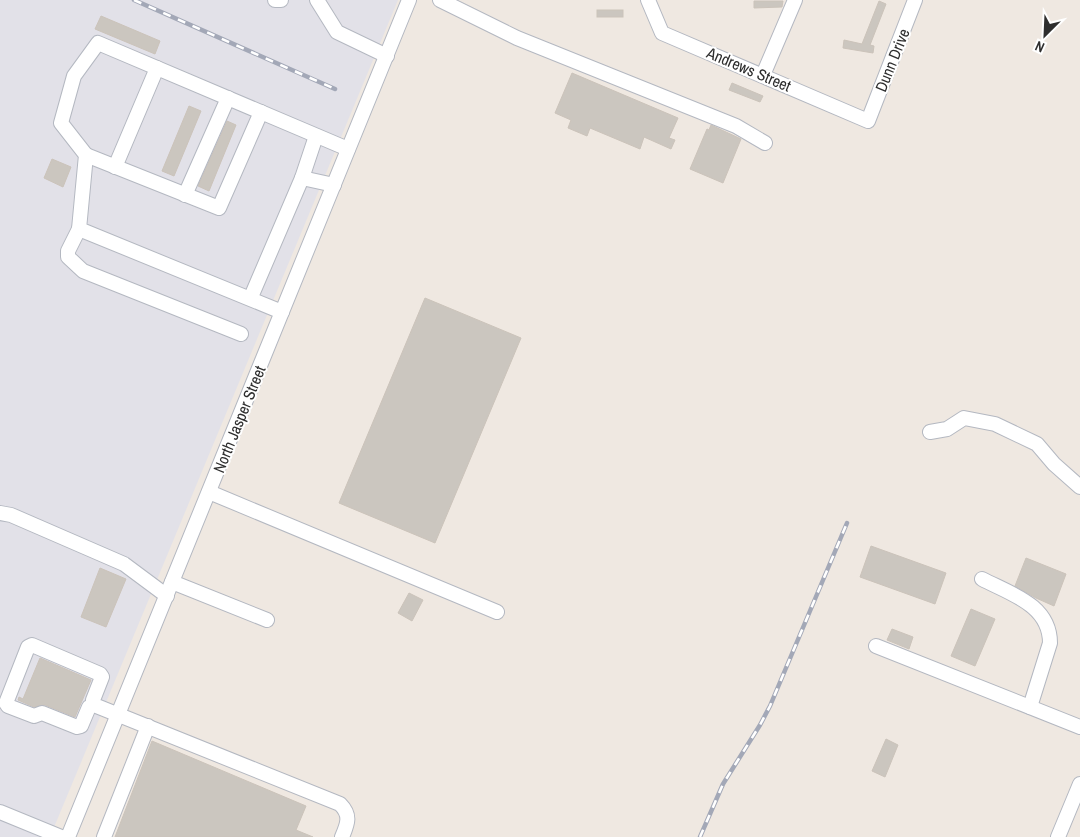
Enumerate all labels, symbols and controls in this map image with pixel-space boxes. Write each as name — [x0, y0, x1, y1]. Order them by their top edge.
north arrow — [1020, 10, 1070, 60]
street label: Dunn Drive — [869, 25, 915, 95]
text: N — [1032, 37, 1047, 57]
street label: Andrews Street — [702, 41, 795, 97]
street label: North Jasper Street — [207, 362, 271, 476]

